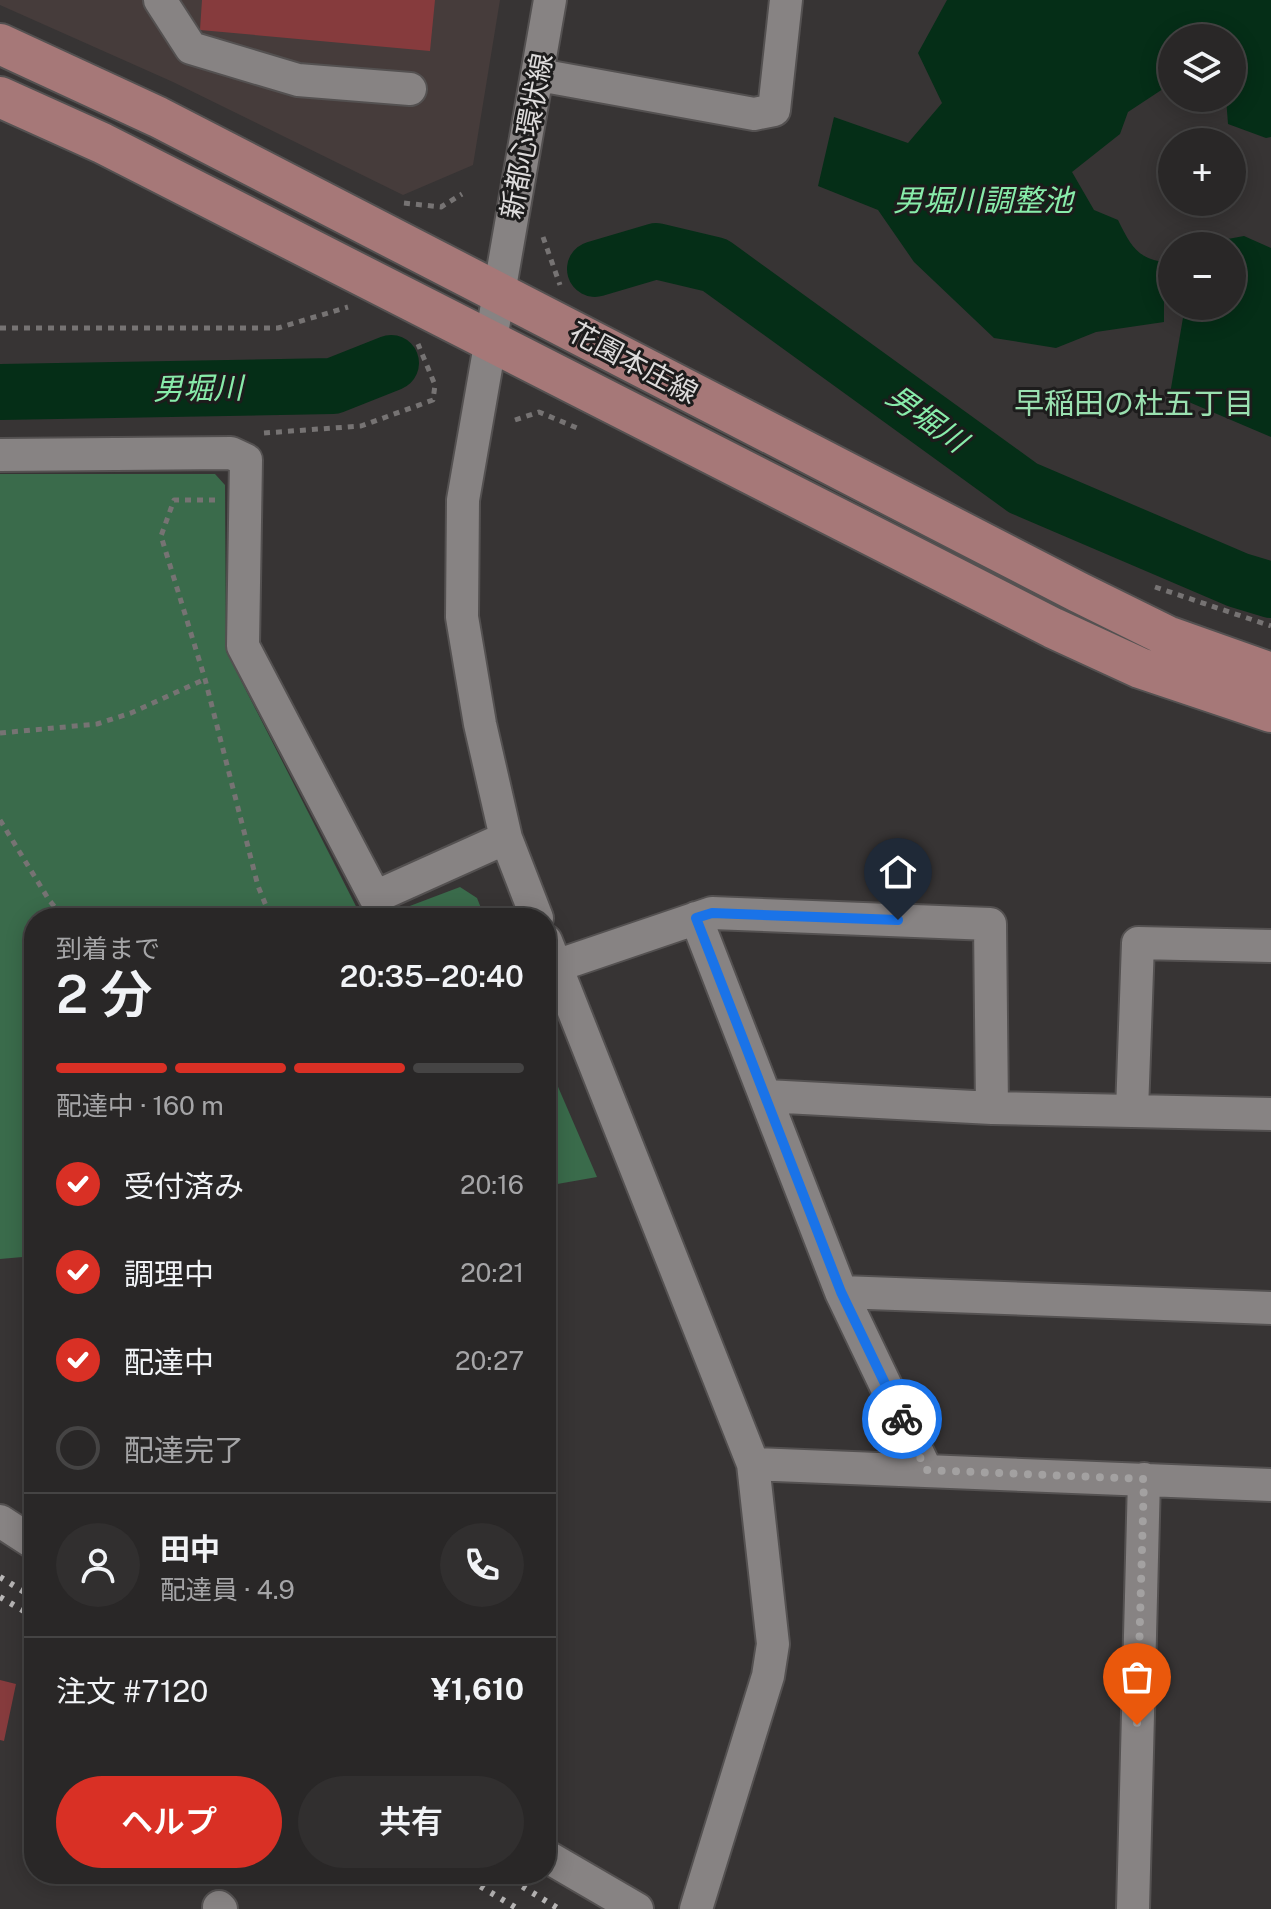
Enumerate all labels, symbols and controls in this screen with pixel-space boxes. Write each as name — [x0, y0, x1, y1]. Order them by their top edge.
map controls — [1158, 24, 1246, 320]
button: layers — [1158, 24, 1246, 112]
street label: 新都心環状線 — [494, 50, 558, 222]
button: + — [1158, 128, 1246, 216]
water label: 男堀川調整池 — [893, 182, 1076, 218]
button: − — [1158, 232, 1246, 320]
street label: 花園本庄線 — [564, 315, 704, 409]
water label: 男堀川 — [153, 369, 246, 407]
water label: 男堀川 — [880, 377, 976, 461]
district label: 早稲田の杜五丁目 — [1014, 385, 1254, 421]
pin — [864, 838, 932, 920]
icon: home — [876, 850, 920, 894]
text: 到着まで — [56, 933, 160, 964]
text: 20:35–20:40 — [340, 958, 524, 994]
text: 2 分 — [56, 964, 152, 1025]
text: 配達中 · 160 m — [56, 1090, 224, 1121]
icon: check — [56, 1162, 100, 1206]
text: 受付済み — [124, 1168, 244, 1204]
text: 20:16 — [460, 1169, 524, 1200]
icon: check — [56, 1250, 100, 1294]
text: 調理中 — [124, 1256, 214, 1292]
text: 20:21 — [460, 1257, 524, 1288]
icon: check — [56, 1338, 100, 1382]
text: 配達中 — [124, 1344, 214, 1380]
text: 20:27 — [455, 1345, 524, 1376]
courier — [862, 1379, 942, 1459]
icon: bike — [880, 1397, 924, 1441]
text: 配達完了 — [124, 1432, 244, 1468]
button: person — [56, 1523, 140, 1607]
button: phone — [440, 1523, 524, 1607]
text: 田中 — [160, 1531, 220, 1567]
text: 配達員 · 4.9 — [160, 1574, 295, 1605]
pin — [1103, 1643, 1171, 1725]
icon: bag — [1115, 1655, 1159, 1699]
text: ¥1,610 — [431, 1671, 524, 1707]
text: 注文 #7120 — [56, 1673, 208, 1709]
button: ヘルプ — [56, 1776, 282, 1868]
button: 共有 — [298, 1776, 524, 1868]

